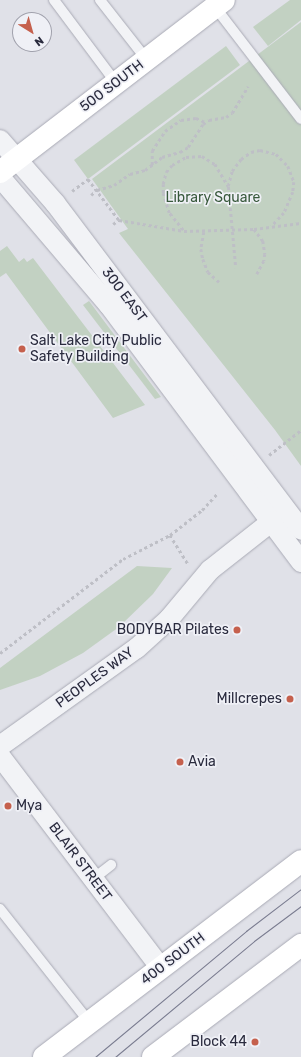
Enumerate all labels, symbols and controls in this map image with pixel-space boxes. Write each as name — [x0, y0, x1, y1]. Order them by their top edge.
north arrow — [12, 12, 52, 52]
text: N — [32, 34, 46, 49]
street label: 500 SOUTH — [77, 57, 147, 115]
park label: Library Square — [165, 190, 261, 206]
street label: 300 EAST — [98, 264, 150, 326]
place label: Salt Lake City Public Safety Building — [30, 333, 162, 366]
marker: Salt Lake City Public Safety Building — [17, 344, 27, 354]
place label: BODYBAR Pilates — [117, 622, 229, 638]
marker: BODYBAR Pilates — [232, 625, 242, 635]
street label: PEOPLES WAY — [53, 644, 137, 712]
place label: Millcrepes — [217, 691, 282, 707]
marker: Millcrepes — [285, 694, 295, 704]
place label: Avia — [188, 754, 216, 770]
marker: Avia — [175, 757, 185, 767]
place label: Mya — [16, 798, 42, 814]
marker: Mya — [3, 801, 13, 811]
street label: BLAIR STREET — [45, 819, 115, 905]
street label: 400 SOUTH — [138, 929, 208, 989]
place label: Block 44 — [190, 1034, 247, 1050]
marker: Block 44 — [250, 1037, 260, 1047]

